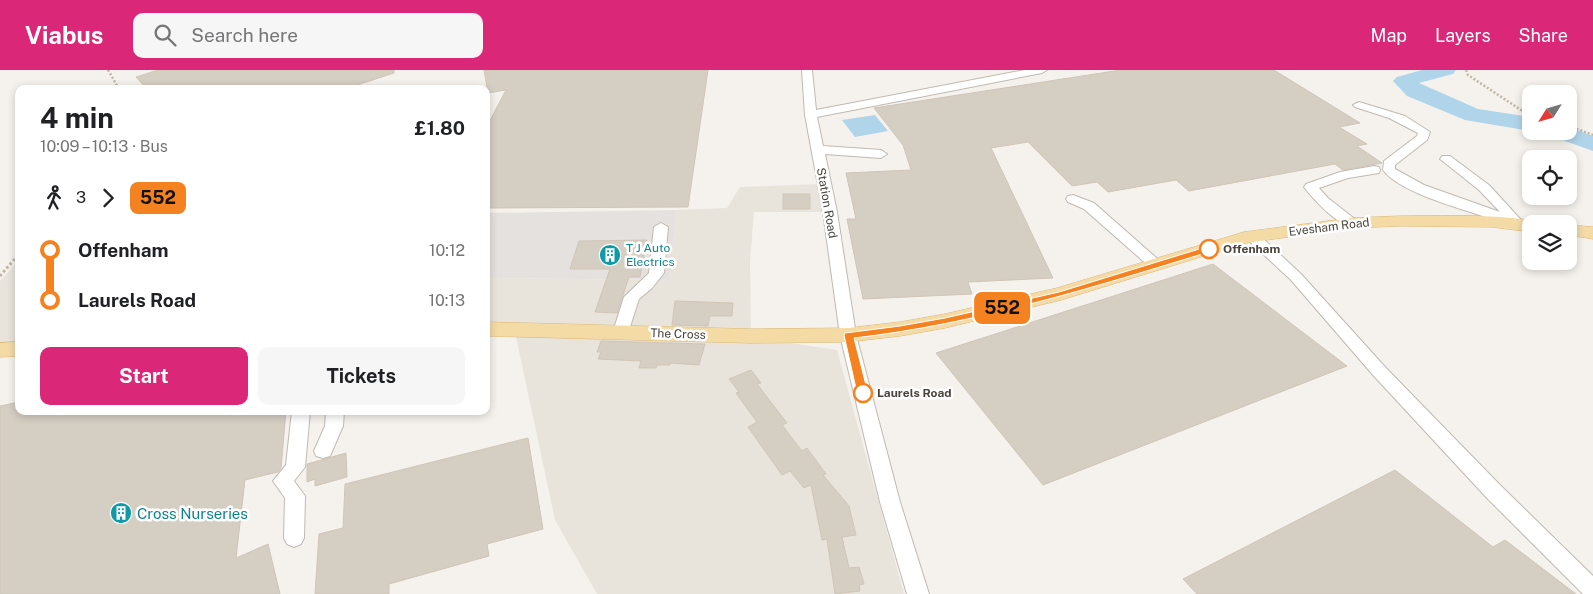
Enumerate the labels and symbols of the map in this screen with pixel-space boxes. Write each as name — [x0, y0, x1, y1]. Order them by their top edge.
north arrow — [1522, 85, 1578, 140]
street label: Station Road — [814, 167, 840, 239]
street label: Evesham Road — [1288, 215, 1370, 239]
marker: Offenham — [1199, 239, 1219, 259]
place label: T J Auto Electrics — [626, 241, 675, 269]
place label: Offenham — [1223, 242, 1280, 256]
building icon: T J Auto Electrics — [598, 243, 622, 267]
line badge: 552 — [973, 292, 1031, 324]
street label: The Cross — [650, 326, 706, 342]
marker: Laurels Road — [853, 383, 873, 403]
place label: Laurels Road — [877, 386, 952, 400]
building icon: Cross Nurseries — [109, 501, 133, 525]
place label: Cross Nurseries — [137, 505, 248, 522]

